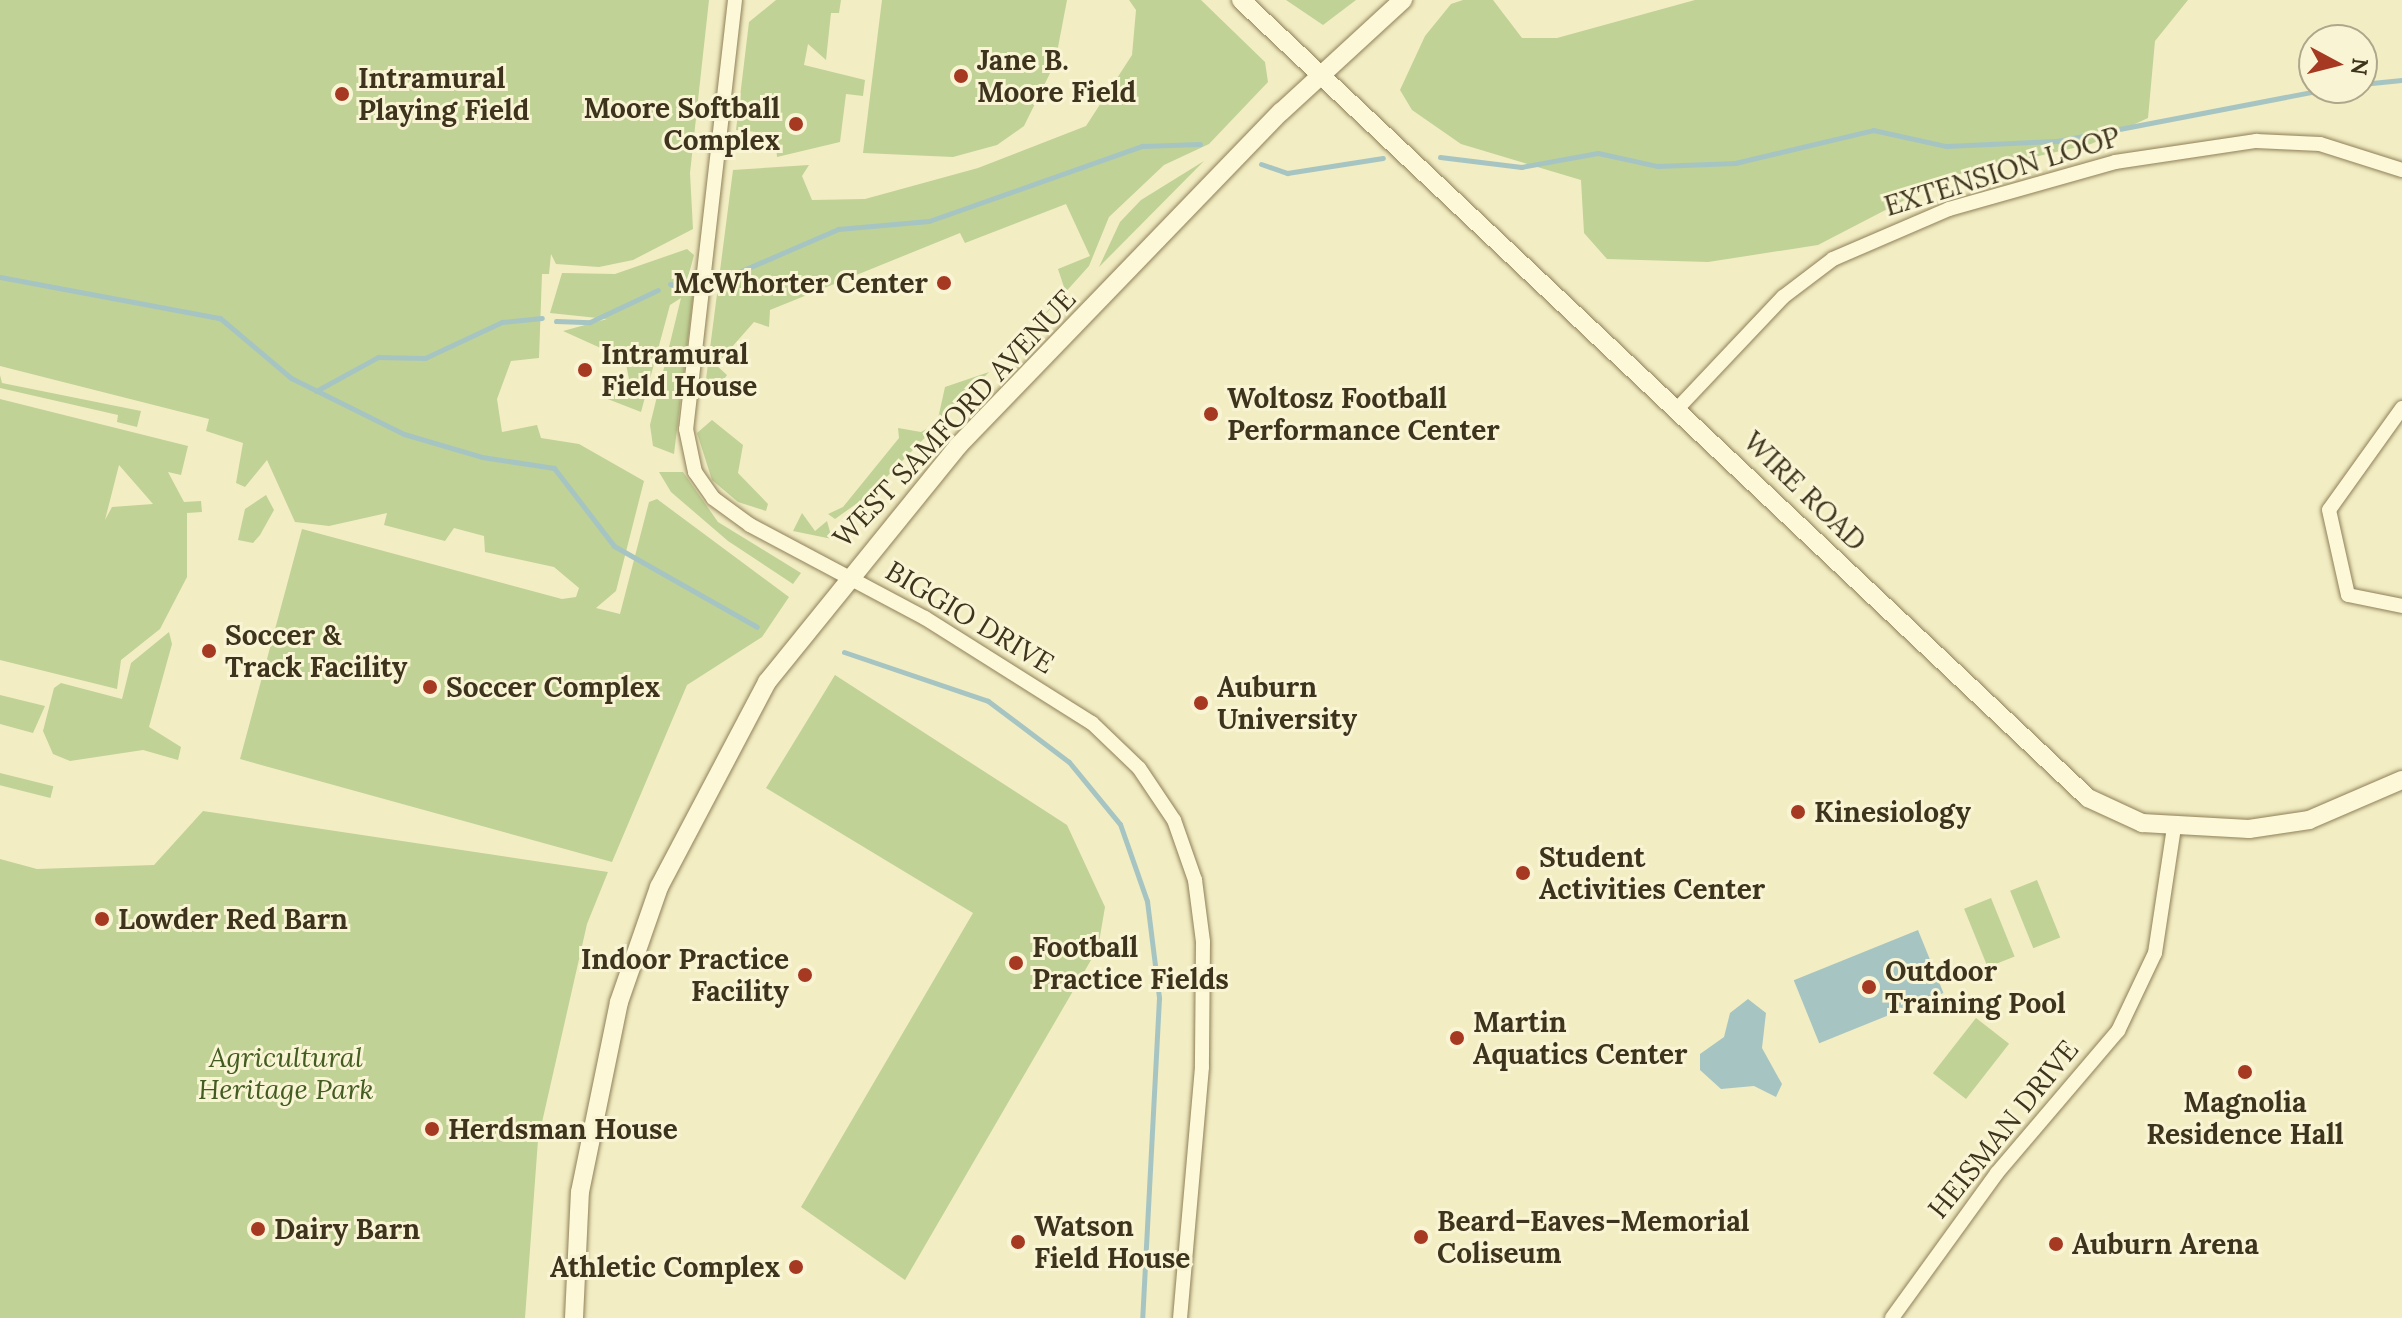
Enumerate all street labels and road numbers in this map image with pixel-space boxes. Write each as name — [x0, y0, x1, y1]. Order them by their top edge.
street label: EXTENSION LOOP — [1880, 119, 2124, 223]
street label: WEST SAMFORD AVENUE — [826, 282, 1082, 554]
street label: WIRE ROAD — [1737, 424, 1873, 558]
street label: BIGGIO DRIVE — [880, 554, 1060, 680]
street label: HEISMAN DRIVE — [1921, 1033, 2085, 1225]

